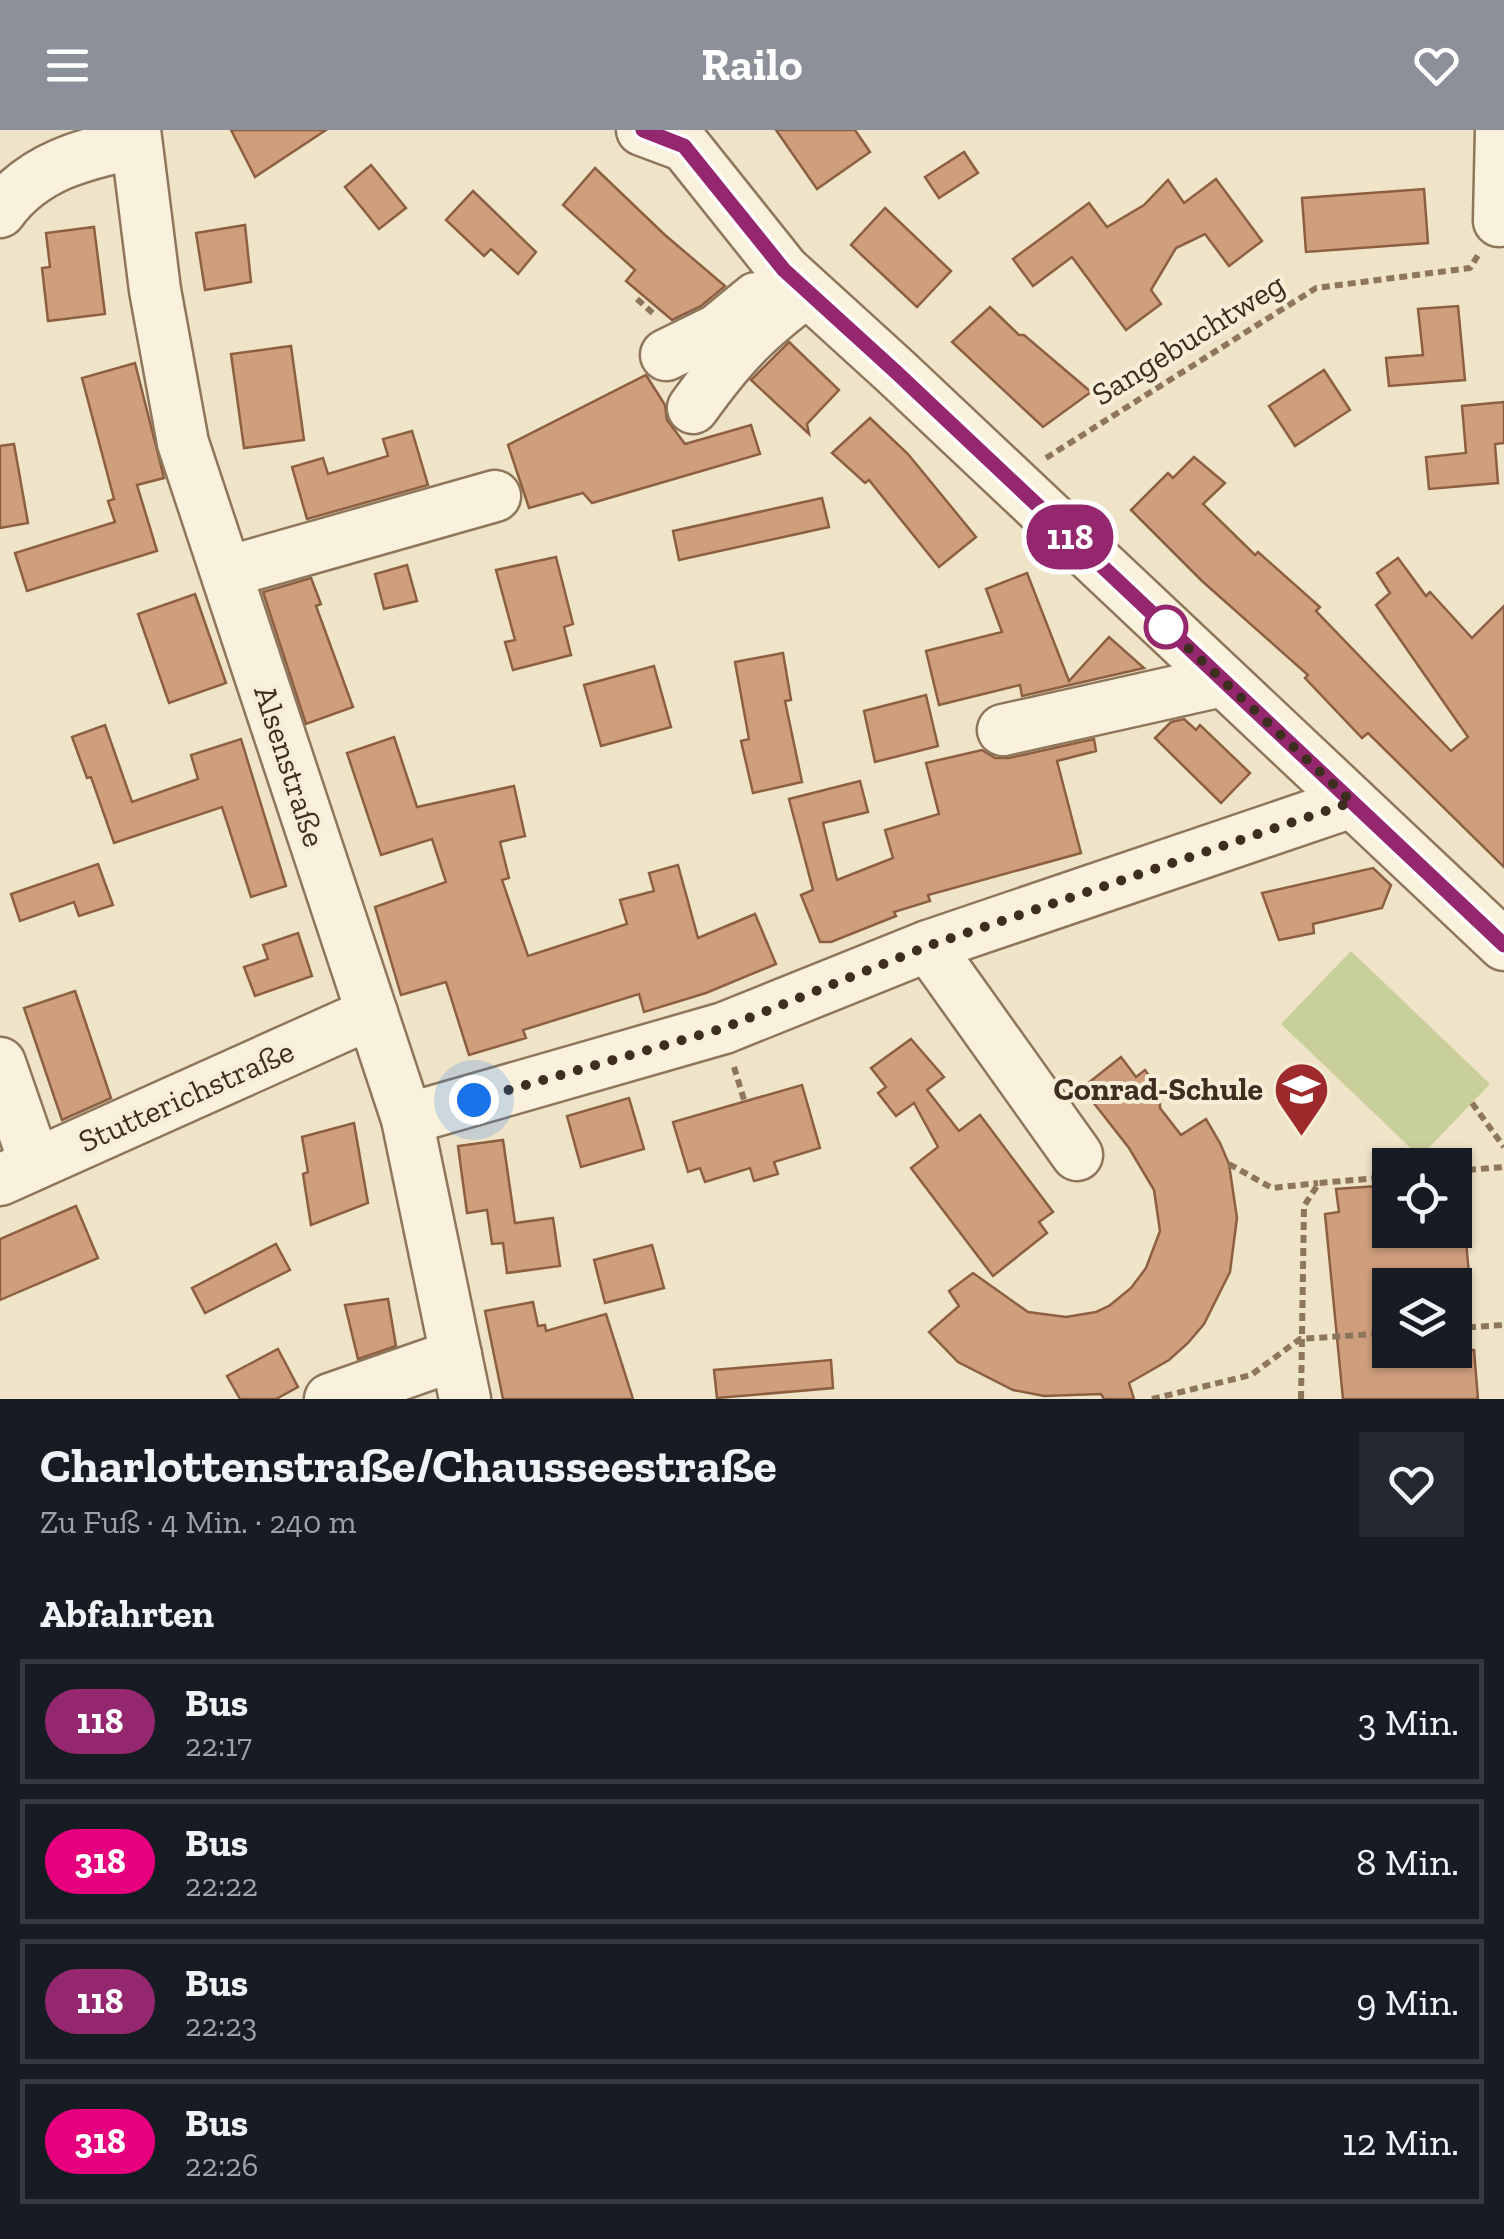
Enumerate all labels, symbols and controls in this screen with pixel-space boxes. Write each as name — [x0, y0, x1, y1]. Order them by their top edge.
icon: menu — [40, 38, 95, 93]
text: Railo — [701, 38, 803, 92]
icon: heart — [1409, 38, 1464, 93]
street label: Sangebuchtweg — [1085, 265, 1291, 413]
line badge: 118 — [1012, 504, 1128, 570]
text: 118 — [1046, 516, 1094, 558]
unlabelled marker — [1145, 606, 1187, 648]
street label: Alsenstraße — [246, 681, 334, 851]
street label: Stutterichstraße — [73, 1032, 299, 1160]
school or university icon: Conrad-Schule — [1272, 1059, 1332, 1138]
place label: Conrad-Schule — [1053, 1070, 1263, 1108]
your location — [449, 1075, 499, 1125]
map controls — [1372, 1148, 1472, 1368]
button: locate — [1372, 1148, 1472, 1248]
button: layers — [1372, 1268, 1472, 1368]
button: heart — [1359, 1432, 1464, 1537]
text: Charlottenstraße/Chausseestraße — [40, 1437, 777, 1494]
text: Zu Fuß · 4 Min. · 240 m — [40, 1503, 356, 1541]
text: Abfahrten — [40, 1591, 214, 1637]
text: Bus — [185, 1680, 248, 1726]
text: 3 Min. — [1358, 1699, 1459, 1745]
text: 118 — [76, 1700, 124, 1742]
text: 22:17 — [185, 1726, 252, 1764]
text: Bus — [185, 1820, 248, 1866]
text: 8 Min. — [1356, 1839, 1459, 1885]
text: 318 — [74, 1840, 126, 1882]
text: 22:22 — [185, 1866, 258, 1904]
text: Bus — [185, 1960, 248, 2006]
text: 9 Min. — [1356, 1979, 1459, 2025]
text: 118 — [76, 1980, 124, 2022]
text: 22:23 — [185, 2006, 257, 2044]
text: Bus — [185, 2100, 248, 2146]
text: 12 Min. — [1342, 2119, 1459, 2165]
text: 318 — [74, 2120, 126, 2162]
text: 22:26 — [185, 2146, 259, 2184]

